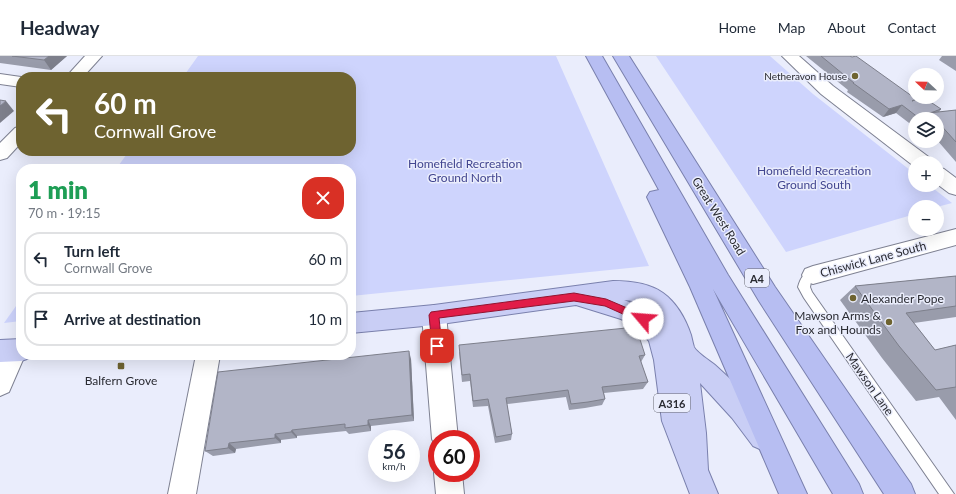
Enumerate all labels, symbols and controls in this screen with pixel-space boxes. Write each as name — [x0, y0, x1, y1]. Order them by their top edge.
text: Headway — [20, 16, 99, 39]
text: Home — [718, 19, 756, 36]
text: Map — [778, 19, 805, 36]
text: About — [827, 19, 865, 36]
text: Contact — [887, 19, 936, 36]
north arrow — [908, 68, 944, 104]
map controls — [908, 68, 944, 236]
place label: Netheravon House — [764, 70, 847, 82]
marker: Netheravon House — [850, 71, 860, 81]
text: 60 m — [94, 86, 157, 120]
icon: left — [28, 88, 80, 140]
button: layers — [908, 112, 944, 148]
text: Cornwall Grove — [94, 120, 216, 142]
park label: Homefield Recreation Ground North — [408, 156, 522, 185]
button: + — [908, 156, 944, 192]
park label: Homefield Recreation Ground South — [757, 163, 871, 192]
street label: Great West Road — [689, 174, 749, 258]
text: 1 min — [28, 175, 88, 204]
button: close — [302, 177, 344, 219]
button: − — [908, 200, 944, 236]
text: 70 m · 19:15 — [28, 205, 101, 221]
street label: Chiswick Lane South — [818, 238, 928, 280]
text: Turn left — [64, 242, 120, 260]
icon: left — [30, 248, 52, 270]
text: 60 m — [308, 250, 342, 268]
text: Cornwall Grove — [64, 260, 152, 276]
road number: A4 — [745, 269, 769, 287]
place label: Alexander Pope — [861, 291, 944, 306]
marker: Alexander Pope — [848, 293, 858, 303]
position arrow — [622, 298, 664, 340]
icon: arrive — [30, 308, 52, 330]
place label: Mawson Arms & Fox and Hounds — [794, 308, 881, 337]
text: Arrive at destination — [64, 310, 201, 328]
text: 10 m — [308, 310, 342, 328]
marker: Mawson Arms & Fox and Hounds — [884, 317, 894, 327]
pin — [420, 329, 454, 363]
icon: arrive — [426, 335, 448, 357]
street label: Mawson Lane — [843, 350, 897, 418]
marker: Balfern Grove — [116, 361, 126, 371]
place label: Balfern Grove — [85, 373, 157, 388]
road number: A316 — [654, 394, 690, 412]
speed limit sign: 60 — [428, 430, 480, 482]
text: 56 — [382, 439, 406, 463]
text: km/h — [382, 460, 406, 472]

